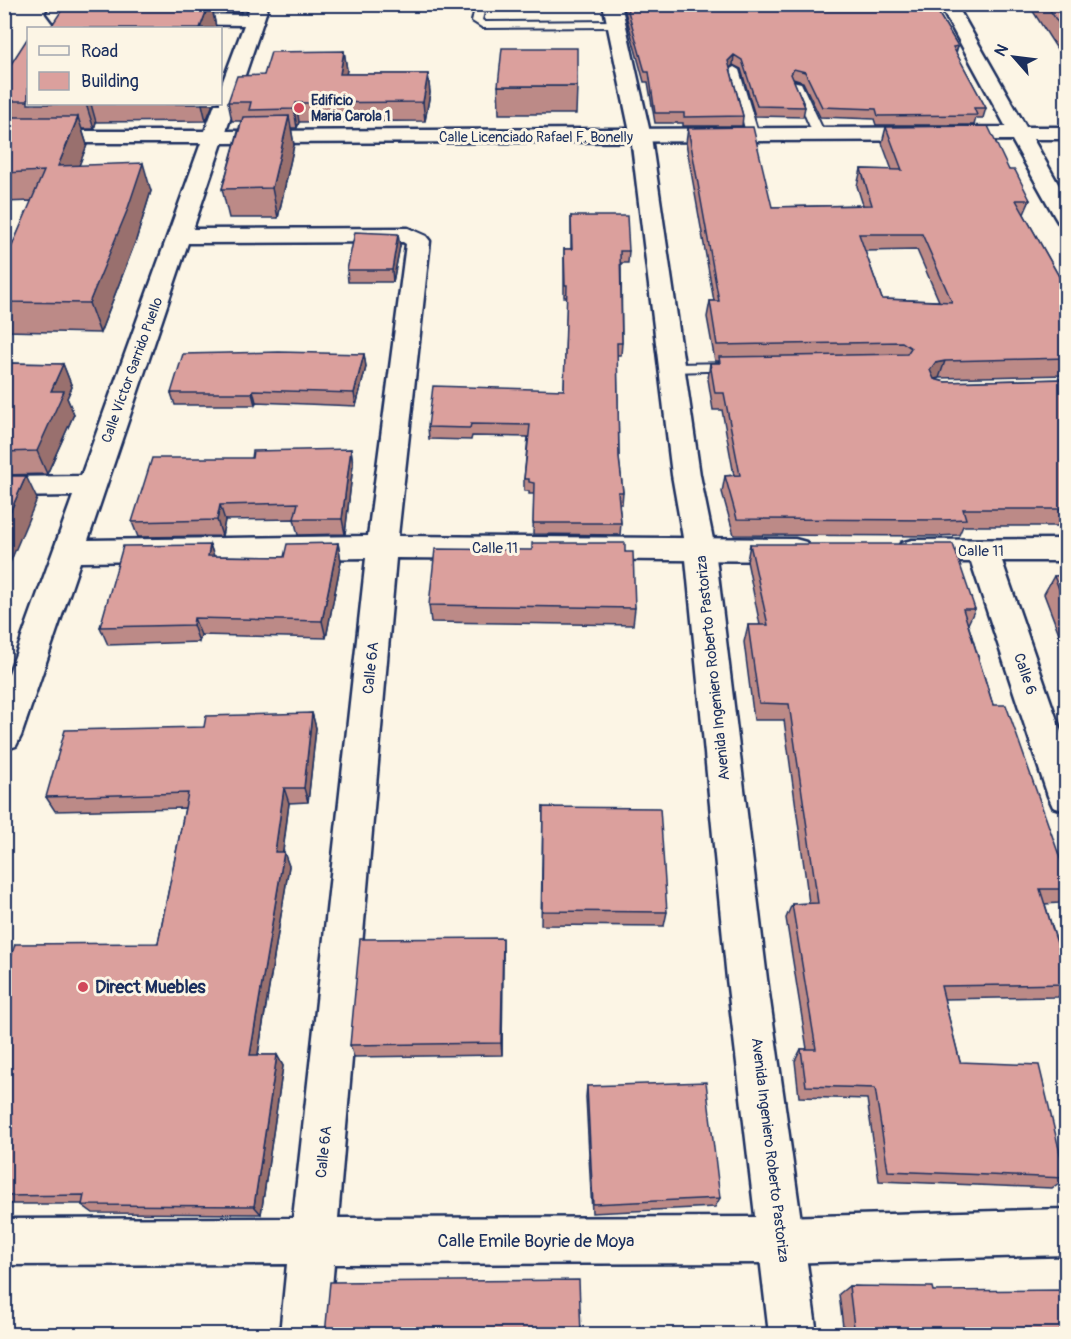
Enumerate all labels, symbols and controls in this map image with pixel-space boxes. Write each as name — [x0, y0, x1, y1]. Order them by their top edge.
legend — [27, 27, 222, 105]
north arrow — [984, 27, 1044, 87]
text: Road — [81, 40, 118, 63]
text: N — [990, 41, 1013, 60]
text: Building — [81, 70, 139, 93]
place label: Edificio Maria Carola 1 — [311, 92, 390, 125]
marker: Edificio Maria Carola 1 — [292, 101, 306, 115]
street label: Calle Licenciado Rafael F. Bonelly — [439, 129, 633, 146]
street label: Calle Víctor Garrido Puello — [98, 294, 166, 445]
street label: Calle 11 — [472, 539, 518, 558]
street label: Calle 11 — [958, 542, 1004, 561]
street label: Avenida Ingeniero Roberto Pastoriza — [692, 555, 734, 781]
street label: Calle 6A — [359, 641, 383, 695]
street label: Calle 6 — [1009, 651, 1041, 697]
place label: Direct Muebles — [95, 976, 207, 999]
marker: Direct Muebles — [76, 980, 90, 994]
street label: Avenida Ingeniero Roberto Pastoriza — [747, 1037, 793, 1263]
street label: Calle 6A — [312, 1125, 336, 1179]
street label: Calle Emile Boyrie de Moya — [438, 1230, 634, 1253]

